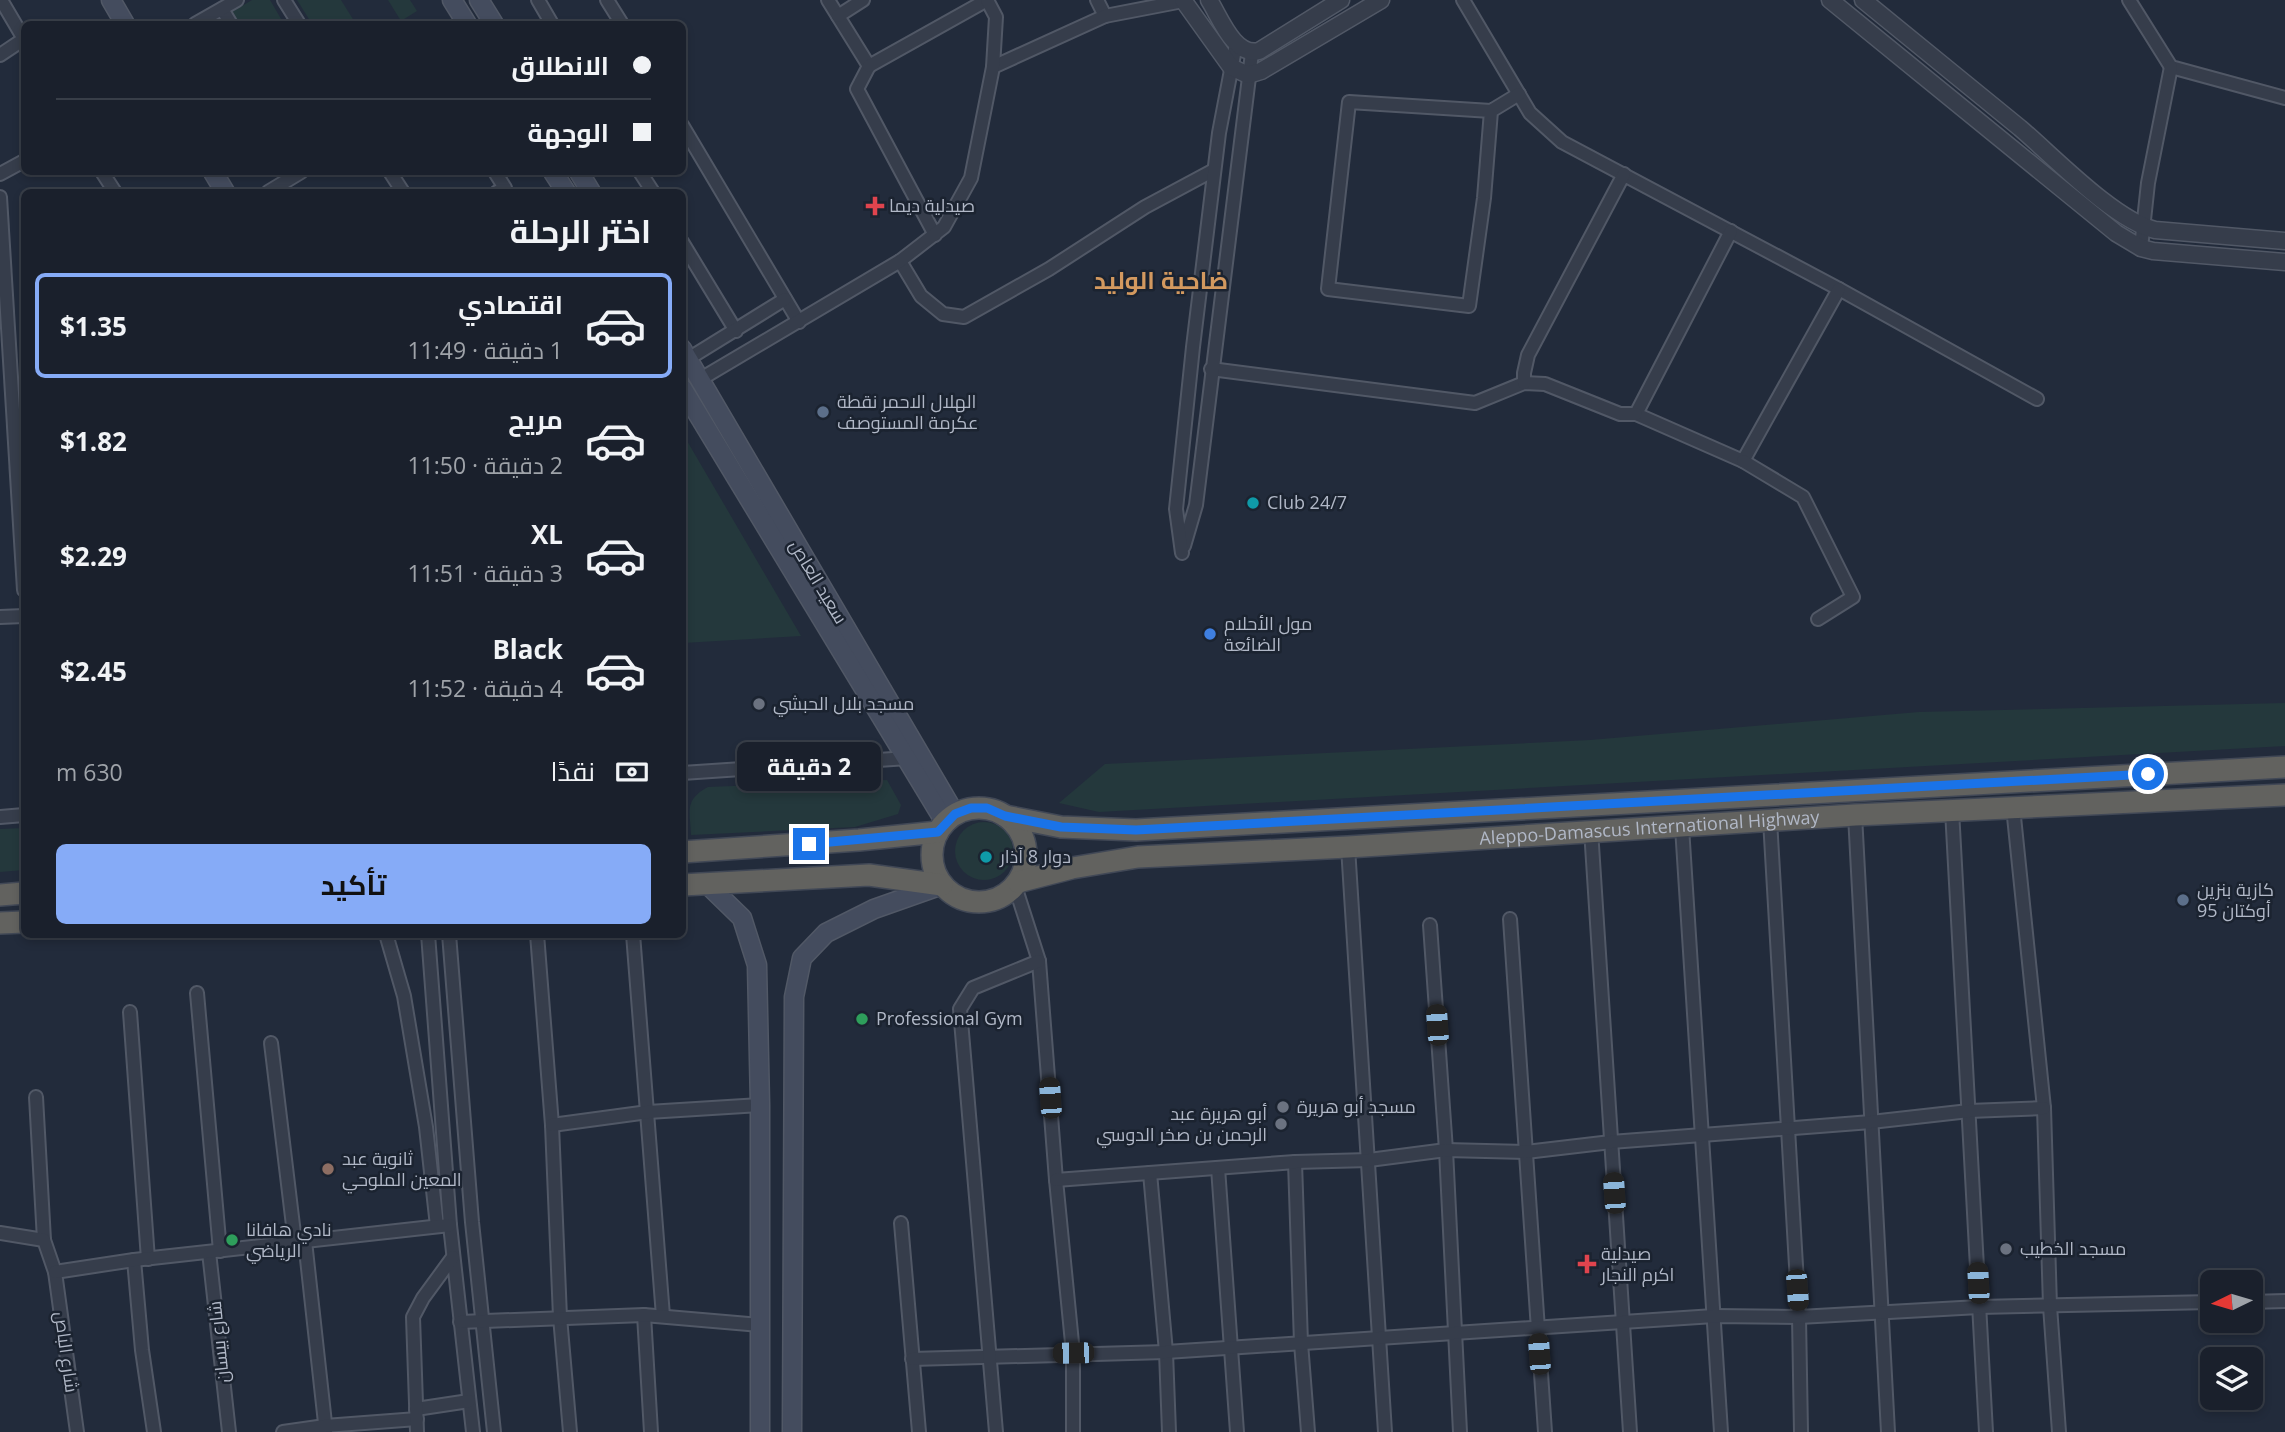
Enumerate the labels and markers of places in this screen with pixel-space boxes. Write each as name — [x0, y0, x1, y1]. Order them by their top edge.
place label: صيدلية ديما — [889, 193, 975, 217]
marker: صيدلية ديما — [867, 198, 883, 214]
place label: الهلال الاحمر نقطة عكرمة المستوصف — [837, 389, 978, 434]
marker: الهلال الاحمر نقطة عكرمة المستوصف — [815, 404, 831, 420]
place label: Club 24/7 — [1267, 490, 1347, 514]
marker: Club 24/7 — [1245, 495, 1261, 511]
place label: مول الأحلام الضائعة — [1224, 611, 1312, 656]
marker: مول الأحلام الضائعة — [1202, 626, 1218, 642]
place label: مسجد بلال الحبشي — [773, 691, 914, 717]
marker: مسجد بلال الحبشي — [751, 696, 767, 712]
place label: دوار 8 آذار — [999, 844, 1071, 868]
marker: دوار 8 آذار — [978, 849, 994, 865]
place label: كازية بنزين أوكتان 95 — [2197, 877, 2274, 922]
marker: كازية بنزين أوكتان 95 — [2175, 892, 2191, 908]
place label: Professional Gym — [876, 1006, 1023, 1030]
marker: Professional Gym — [854, 1011, 870, 1027]
place label: مسجد أبو هريرة — [1297, 1094, 1416, 1118]
marker: مسجد أبو هريرة — [1275, 1099, 1291, 1115]
place label: أبو هريرة عبد الرحمن بن صخر الدوسي — [1096, 1101, 1267, 1148]
marker: أبو هريرة عبد الرحمن بن صخر الدوسي — [1273, 1116, 1289, 1132]
place label: ثانوية عبد المعين الملوحي — [342, 1146, 462, 1194]
marker: ثانوية عبد المعين الملوحي — [320, 1161, 336, 1177]
place label: نادي هافانا الرياضي — [246, 1217, 332, 1264]
marker: نادي هافانا الرياضي — [224, 1232, 240, 1248]
place label: مسجد الخطيب — [2020, 1236, 2126, 1260]
place label: صيدلية اكرم النجار — [1600, 1241, 1674, 1287]
marker: مسجد الخطيب — [1998, 1241, 2014, 1257]
marker: صيدلية اكرم النجار — [1579, 1256, 1595, 1272]

